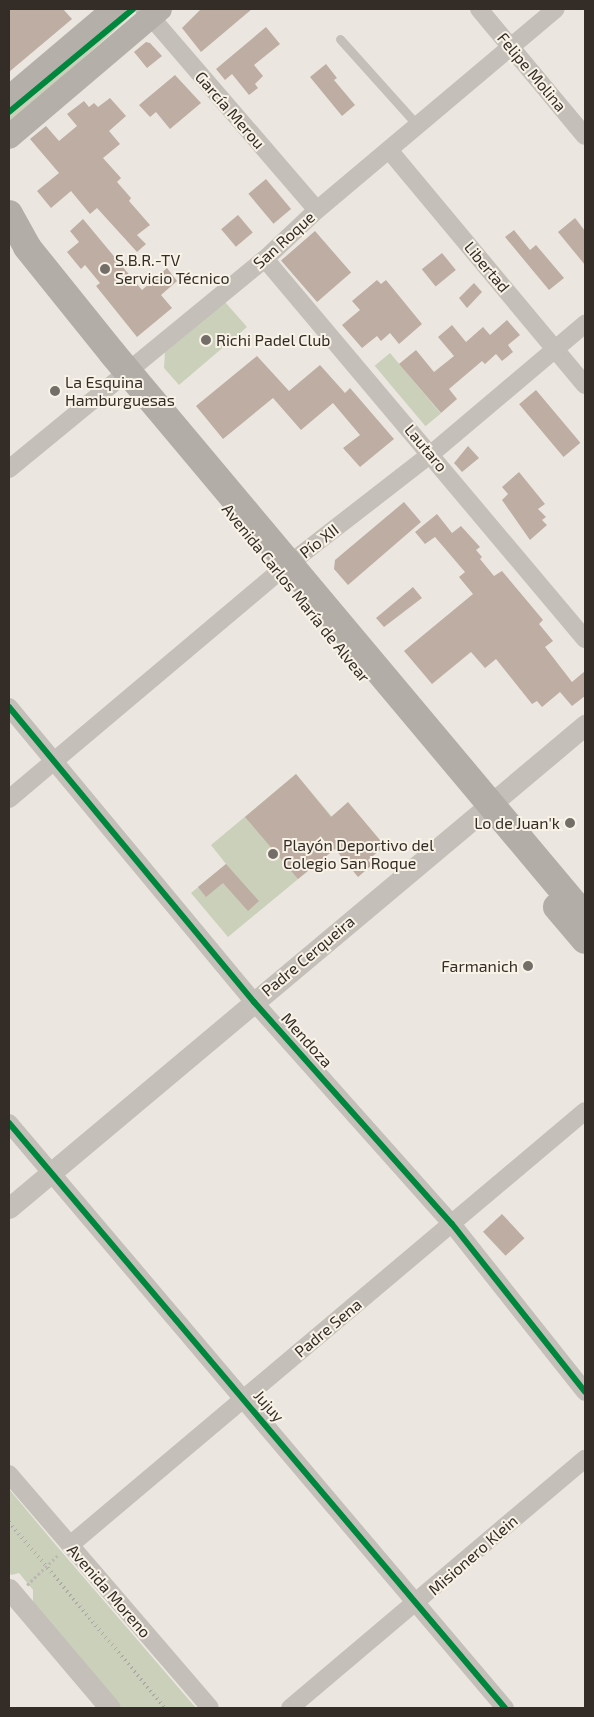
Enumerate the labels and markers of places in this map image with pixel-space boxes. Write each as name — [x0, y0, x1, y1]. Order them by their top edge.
place label: S.B.R.-TV Servicio Técnico — [115, 250, 230, 288]
marker: S.B.R.-TV Servicio Técnico — [99, 263, 111, 275]
place label: Richi Padel Club — [216, 330, 331, 350]
marker: Richi Padel Club — [200, 334, 212, 346]
place label: La Esquina Hamburguesas — [65, 372, 175, 410]
marker: La Esquina Hamburguesas — [49, 385, 61, 397]
place label: Lo de Juan'k — [474, 813, 560, 833]
marker: Lo de Juan'k — [564, 817, 576, 829]
place label: Playón Deportivo del Colegio San Roque — [283, 835, 434, 873]
marker: Playón Deportivo del Colegio San Roque — [267, 848, 279, 860]
place label: Farmanich — [441, 956, 518, 976]
marker: Farmanich — [522, 960, 534, 972]

